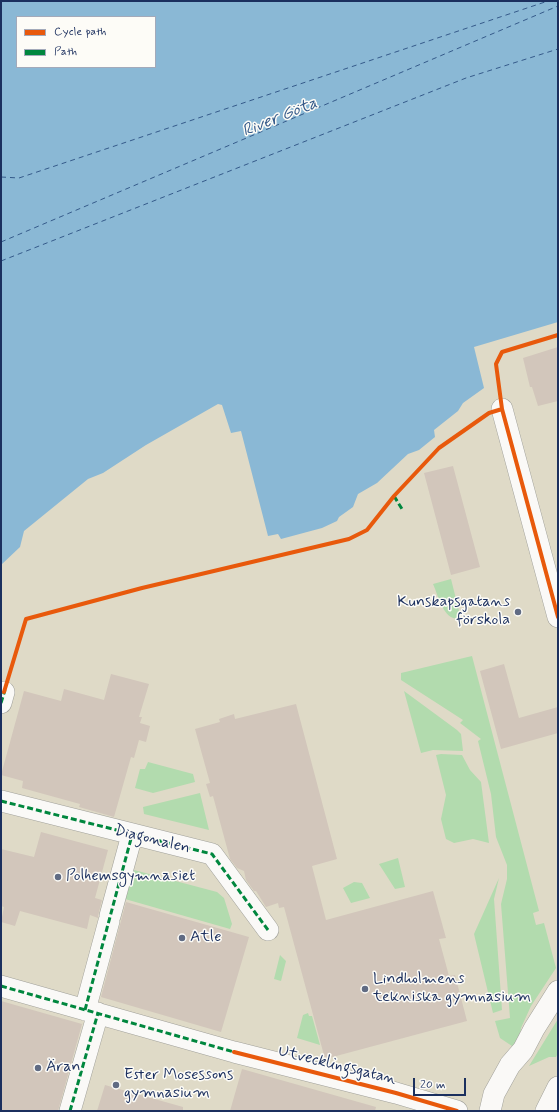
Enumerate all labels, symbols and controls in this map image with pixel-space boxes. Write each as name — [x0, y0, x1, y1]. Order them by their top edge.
legend — [16, 16, 156, 68]
text: Cycle path — [54, 24, 106, 40]
text: Path — [54, 44, 77, 60]
water label: River Göta — [240, 94, 320, 142]
place label: Kunskapsgatans förskola — [397, 593, 510, 631]
marker: Kunskapsgatans förskola — [513, 607, 523, 617]
street label: Diagonalen — [112, 821, 192, 859]
place label: Polhemsgymnasiet — [66, 867, 195, 887]
marker: Polhemsgymnasiet — [53, 872, 63, 882]
place label: Atle — [190, 928, 221, 948]
marker: Atle — [177, 933, 187, 943]
place label: Lindholmens tekniska gymnasium — [373, 970, 531, 1008]
marker: Lindholmens tekniska gymnasium — [360, 984, 370, 994]
street label: Utvecklingsgatan — [276, 1042, 398, 1090]
place label: Äran — [46, 1058, 80, 1078]
marker: Äran — [33, 1063, 43, 1073]
place label: Ester Mosessons gymnasium — [124, 1066, 233, 1104]
scale bar — [415, 1070, 468, 1096]
text: 20 m — [420, 1077, 446, 1093]
marker: Ester Mosessons gymnasium — [111, 1080, 121, 1090]

